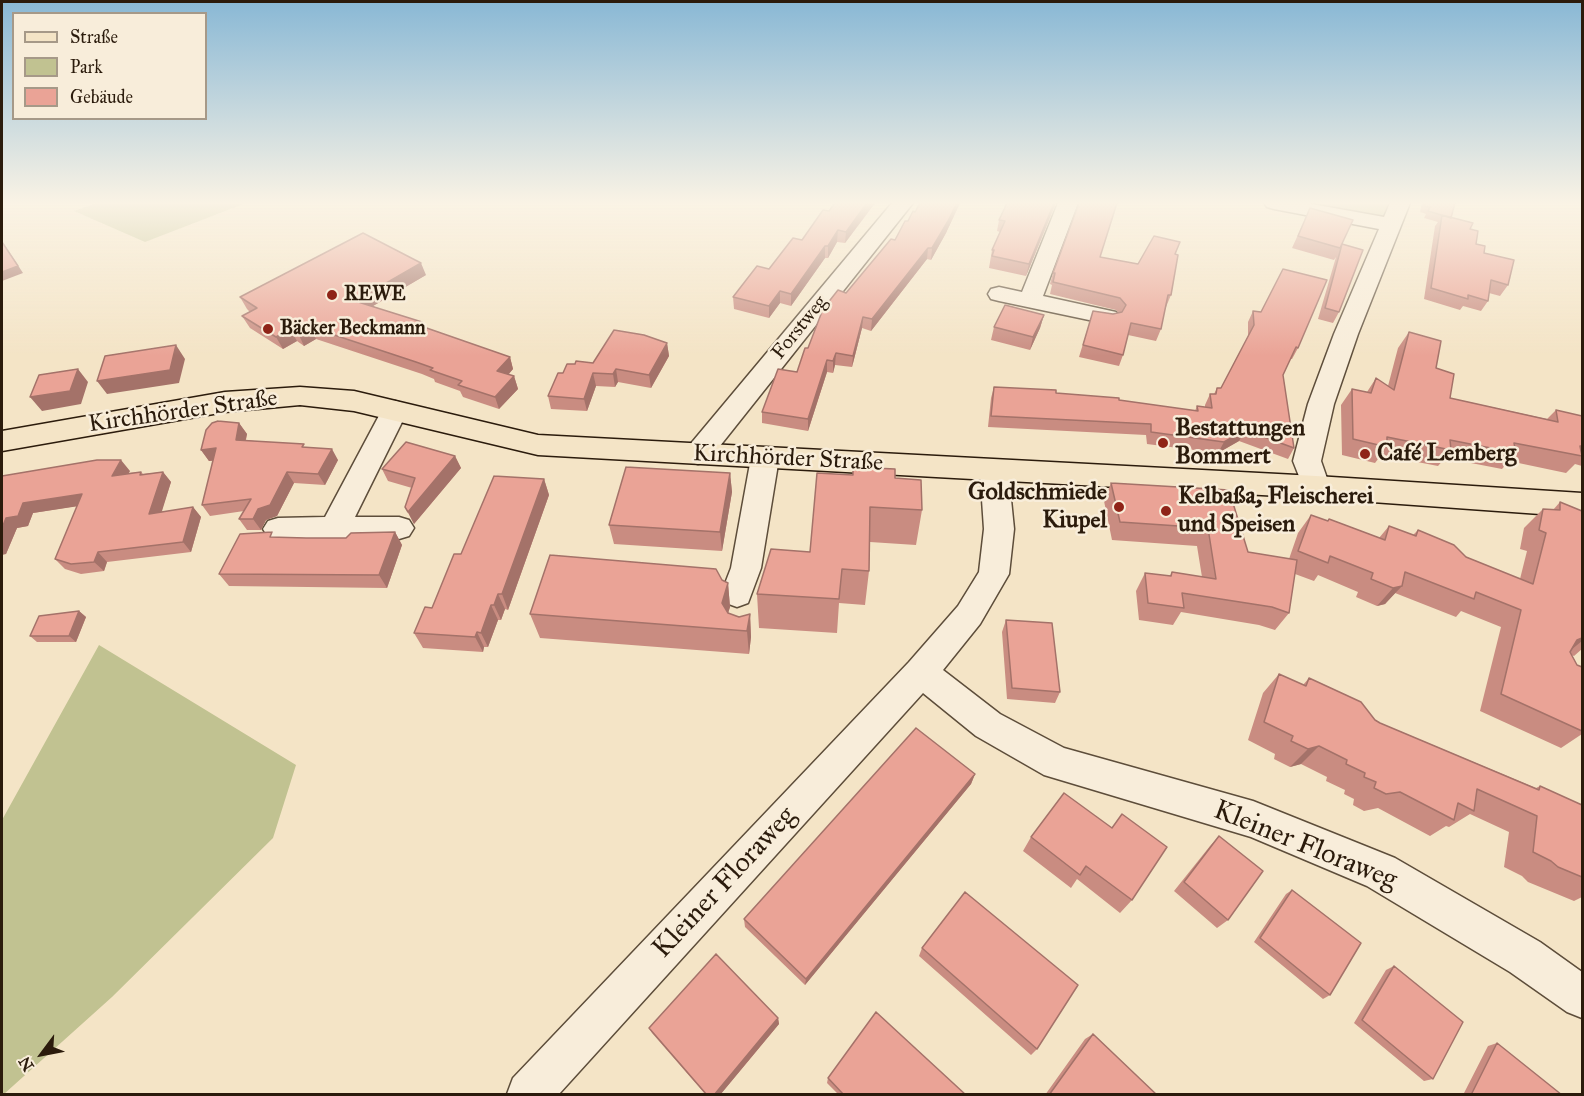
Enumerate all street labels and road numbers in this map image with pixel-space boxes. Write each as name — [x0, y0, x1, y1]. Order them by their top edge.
street label: Forstweg — [767, 291, 833, 365]
street label: Kirchhörder Straße — [87, 384, 279, 440]
street label: Kirchhörder Straße — [692, 440, 884, 478]
street label: Kleiner Floraweg — [1208, 794, 1402, 898]
street label: Kleiner Floraweg — [646, 800, 804, 966]

